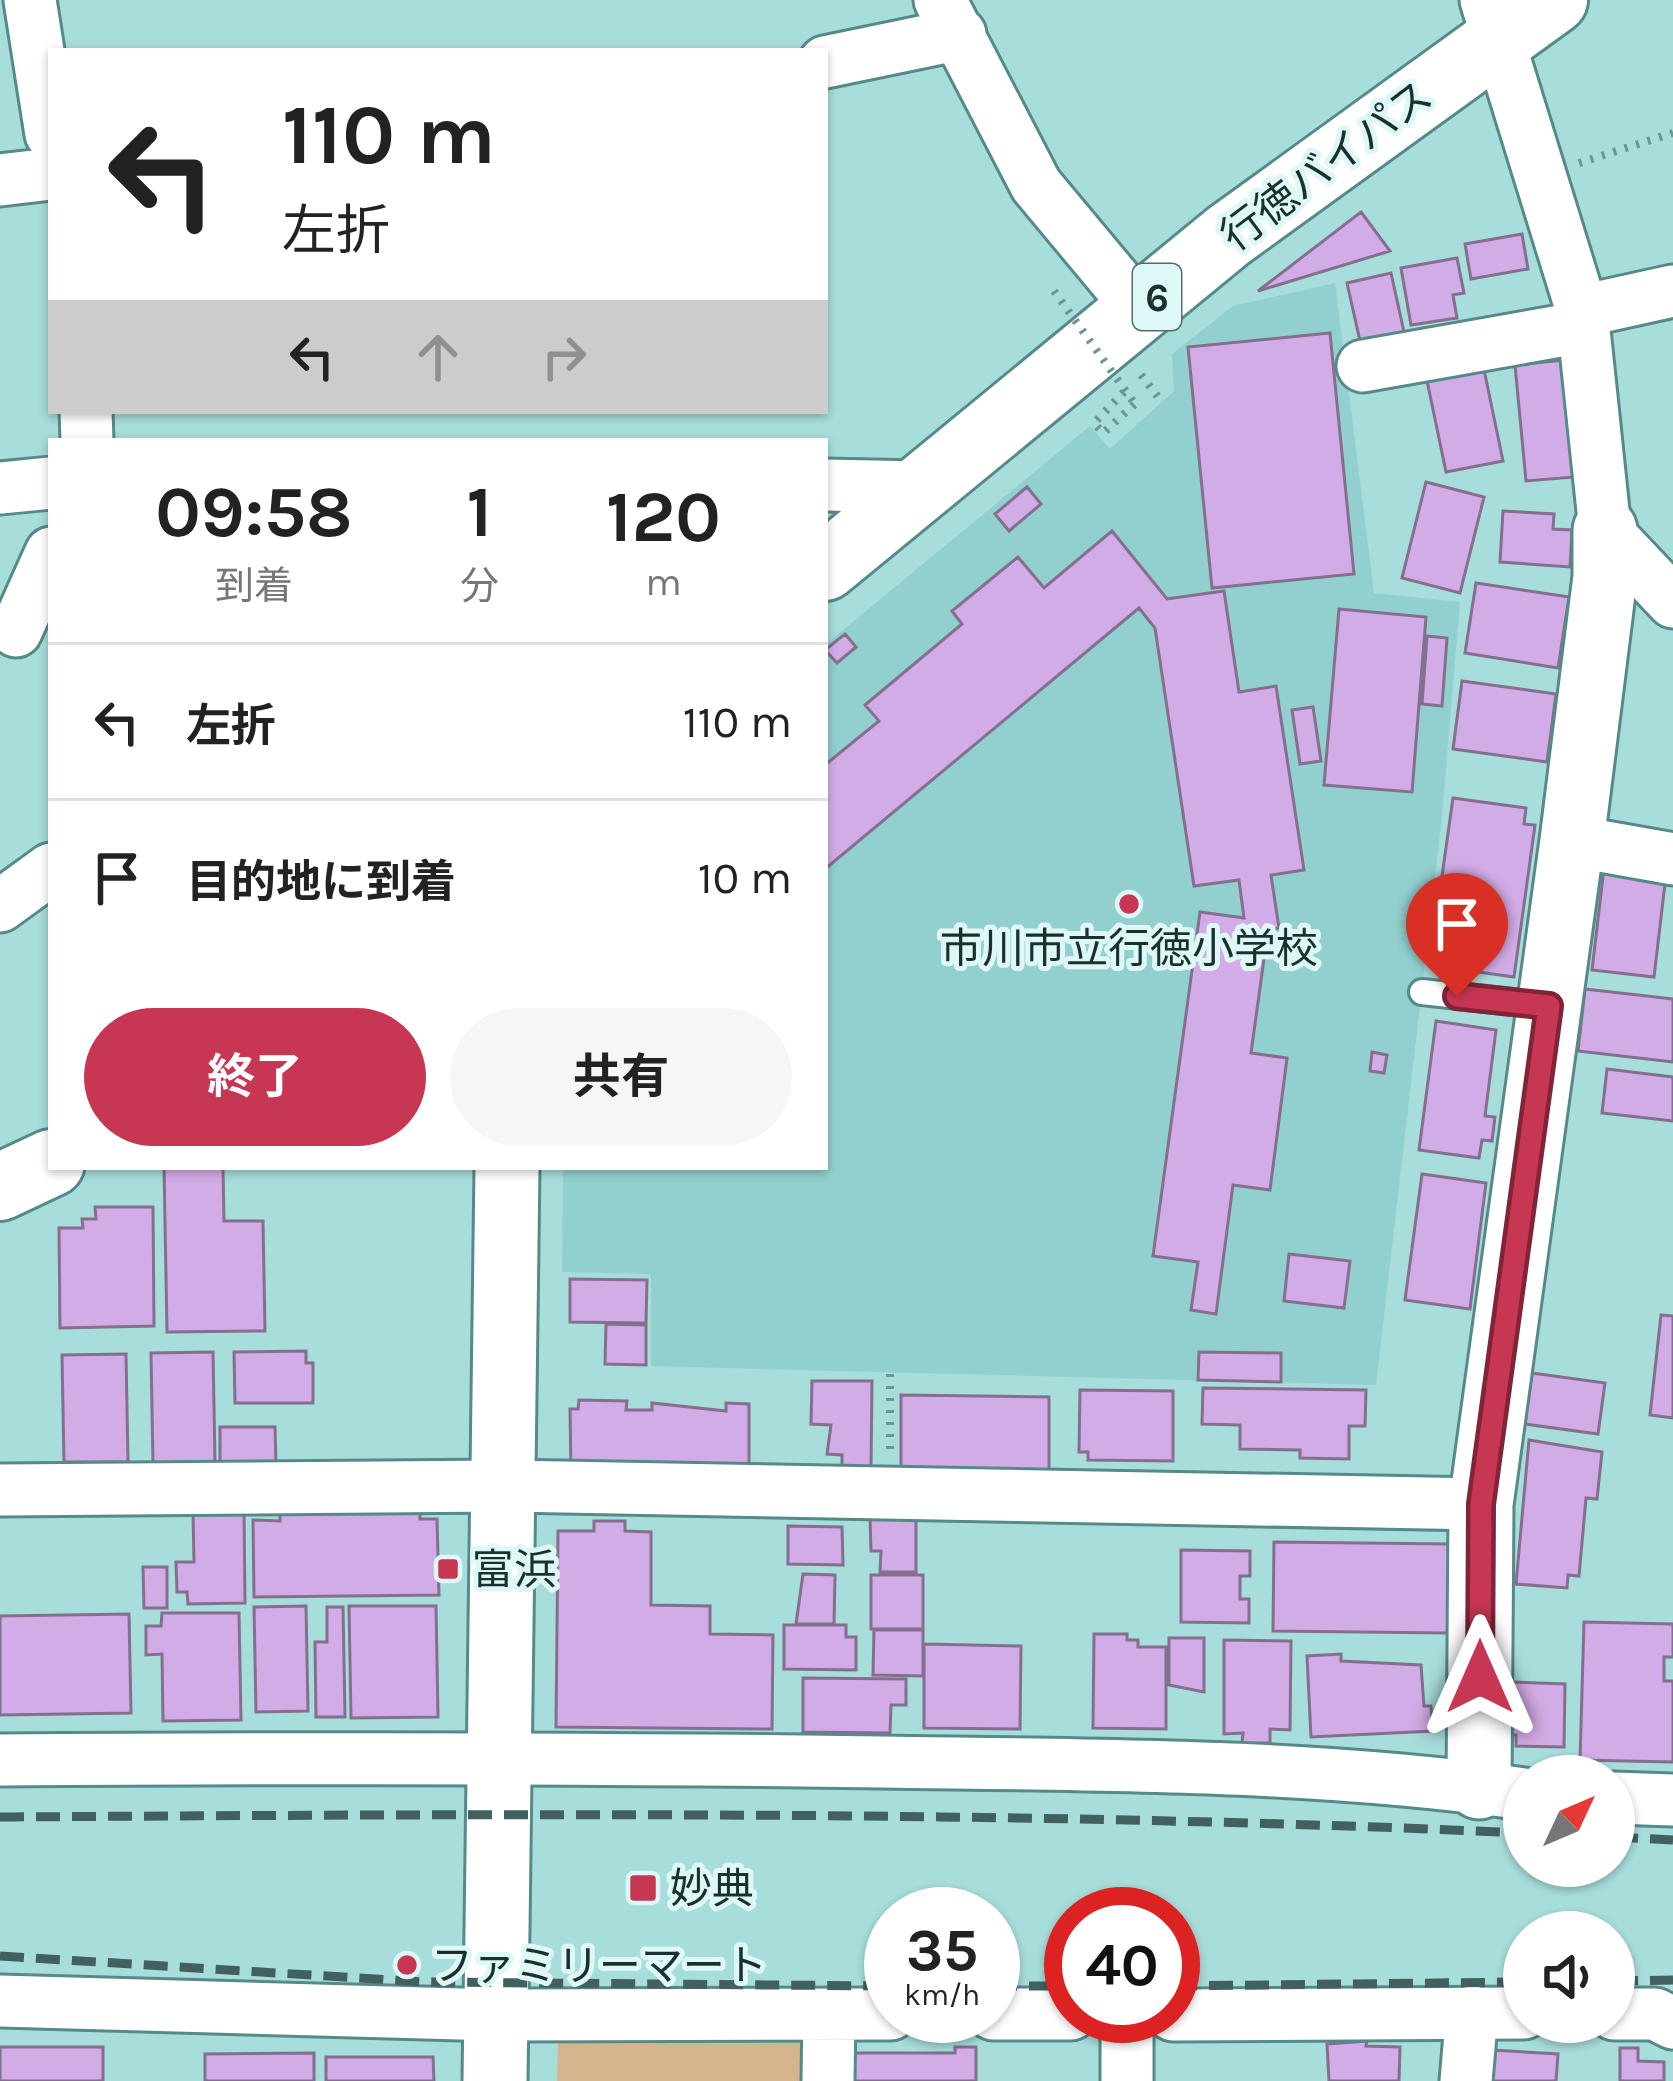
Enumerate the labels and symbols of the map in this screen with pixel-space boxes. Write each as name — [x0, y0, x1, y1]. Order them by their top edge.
street label: 行徳バイパス — [1211, 70, 1442, 261]
road number: 6 — [1133, 264, 1181, 330]
pin — [1406, 873, 1508, 996]
marker: 市川市立行徳小学校 — [1116, 891, 1142, 917]
place label: 市川市立行徳小学校 — [940, 924, 1318, 974]
place label: 富浜 — [472, 1545, 556, 1595]
marker: 富浜 — [435, 1556, 461, 1582]
position arrow — [1417, 1614, 1543, 1740]
north arrow — [1503, 1755, 1635, 1887]
place label: 妙典 — [670, 1864, 754, 1914]
marker: 妙典 — [627, 1872, 659, 1904]
speed limit sign: 40 — [1044, 1887, 1200, 2043]
place label: ファミリーマート — [431, 1941, 767, 1991]
marker: ファミリーマート — [394, 1952, 420, 1978]

